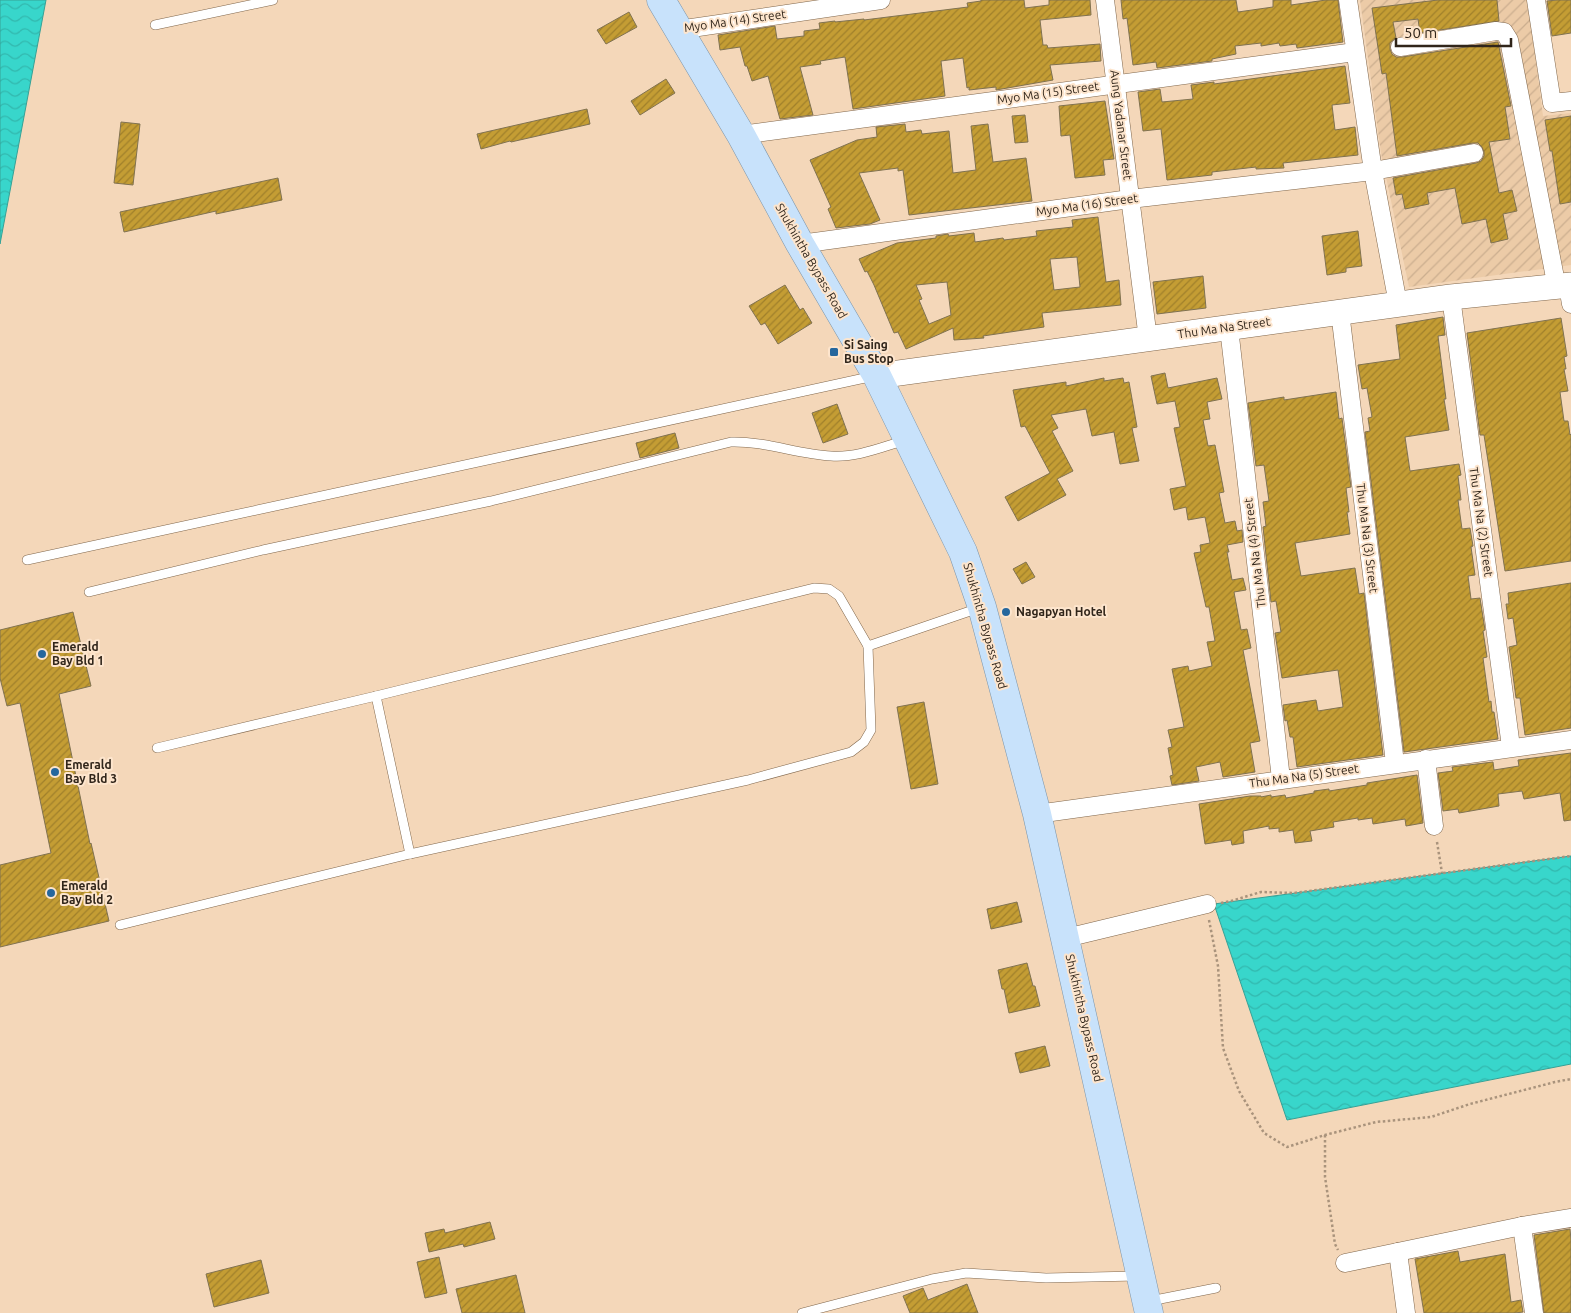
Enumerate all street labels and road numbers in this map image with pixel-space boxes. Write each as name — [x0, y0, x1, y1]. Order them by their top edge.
street label: Myo Ma (14) Street — [683, 7, 787, 35]
street label: Aung Yadanar Street — [1108, 69, 1135, 181]
street label: Myo Ma (15) Street — [996, 79, 1100, 107]
street label: Myo Ma (16) Street — [1035, 191, 1139, 219]
street label: Shukhintha Bypass Road — [773, 201, 850, 321]
street label: Thu Ma Na Street — [1177, 315, 1271, 340]
street label: Thu Ma Na (2) Street — [1466, 466, 1496, 578]
street label: Thu Ma Na (3) Street — [1353, 482, 1381, 594]
street label: Thu Ma Na (4) Street — [1241, 497, 1269, 609]
street label: Shukhintha Bypass Road — [961, 561, 1010, 690]
street label: Thu Ma Na (5) Street — [1248, 761, 1360, 791]
street label: Shukhintha Bypass Road — [1063, 953, 1106, 1083]

